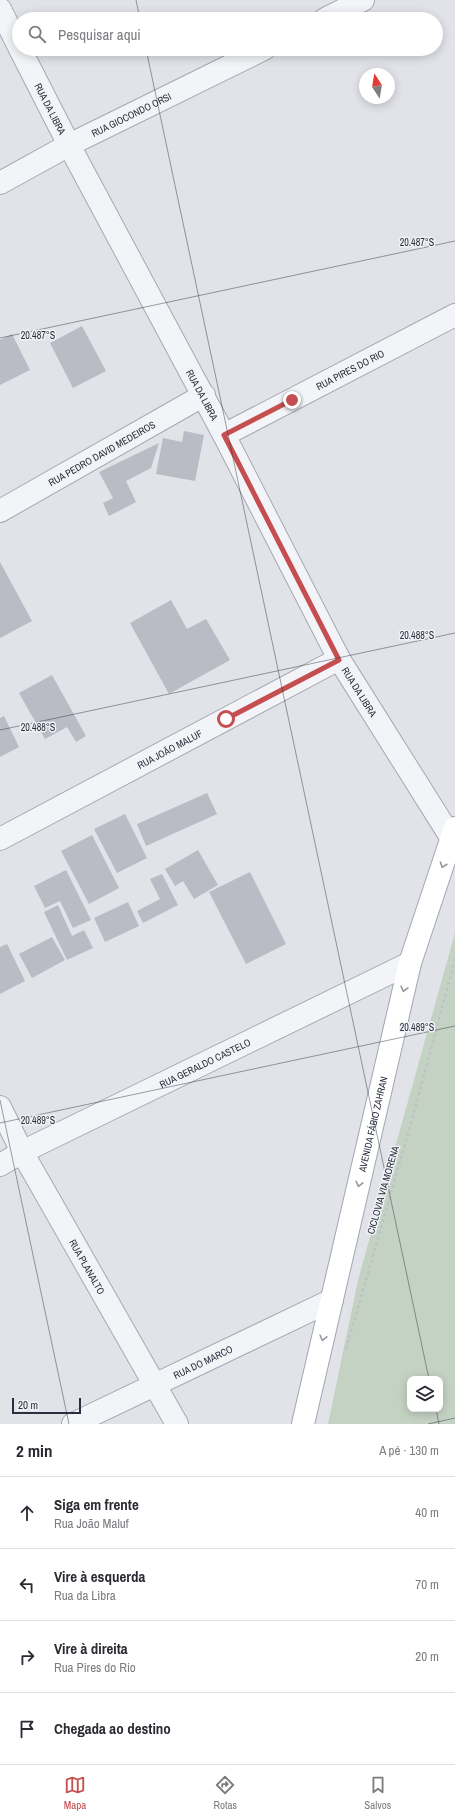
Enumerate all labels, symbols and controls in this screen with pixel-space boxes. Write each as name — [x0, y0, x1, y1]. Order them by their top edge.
search box — [12, 12, 443, 56]
icon: search — [26, 23, 48, 45]
text: Pesquisar aqui — [58, 24, 141, 45]
north arrow — [359, 68, 395, 104]
street label: RUA DA LIBRA — [32, 81, 69, 137]
street label: RUA GIOCONDO ORSI — [89, 89, 173, 139]
text: 20.487°S — [400, 236, 435, 249]
text: 20.487°S — [21, 329, 56, 342]
street label: RUA PIRES DO RIO — [314, 346, 386, 393]
street label: RUA DA LIBRA — [184, 367, 222, 423]
route end — [283, 391, 301, 409]
street label: RUA PEDRO DAVID MEDEIROS — [46, 417, 158, 489]
text: 20.488°S — [400, 629, 435, 642]
street label: RUA DA LIBRA — [339, 664, 380, 719]
route start — [217, 710, 235, 728]
text: 20.488°S — [21, 721, 56, 734]
street label: RUA JOÃO MALUF — [135, 726, 204, 771]
one-way arrow — [439, 861, 448, 868]
one-way arrow — [401, 986, 409, 992]
text: 20.489°S — [400, 1021, 435, 1034]
street label: RUA GERALDO CASTELO — [157, 1035, 253, 1091]
street label: AVENIDA FÁBIO ZAHRAN — [355, 1075, 390, 1174]
text: 20.489°S — [21, 1114, 56, 1127]
street label: CICLOVIA VIA MORENA — [364, 1144, 402, 1236]
one-way arrow — [355, 1181, 363, 1187]
street label: RUA PLANALTO — [66, 1237, 108, 1296]
one-way arrow — [320, 1334, 328, 1341]
street label: RUA DO MARCO — [171, 1342, 235, 1382]
map controls — [407, 1376, 443, 1412]
button: layers — [407, 1376, 443, 1412]
scale bar — [12, 1396, 81, 1415]
text: 20 m — [18, 1398, 38, 1412]
text: 2 min — [16, 1439, 52, 1462]
text: A pé · 130 m — [379, 1442, 439, 1459]
text: Siga em frente — [54, 1494, 139, 1515]
icon: ahead — [16, 1502, 38, 1524]
text: 40 m — [415, 1504, 439, 1521]
text: Rua João Maluf — [54, 1515, 129, 1532]
text: Vire à esquerda — [54, 1566, 145, 1587]
icon: left — [16, 1574, 38, 1596]
text: 70 m — [415, 1576, 439, 1593]
text: Rua da Libra — [54, 1587, 116, 1604]
text: Vire à direita — [54, 1638, 128, 1659]
icon: right — [16, 1646, 38, 1668]
text: 20 m — [415, 1648, 439, 1665]
text: Rua Pires do Rio — [54, 1659, 136, 1676]
icon: arrive — [16, 1718, 38, 1740]
text: Chegada ao destino — [54, 1718, 171, 1739]
tab: Mapa — [64, 1774, 86, 1812]
tab: Rotas — [213, 1774, 237, 1812]
tab: Salvos — [364, 1774, 391, 1812]

